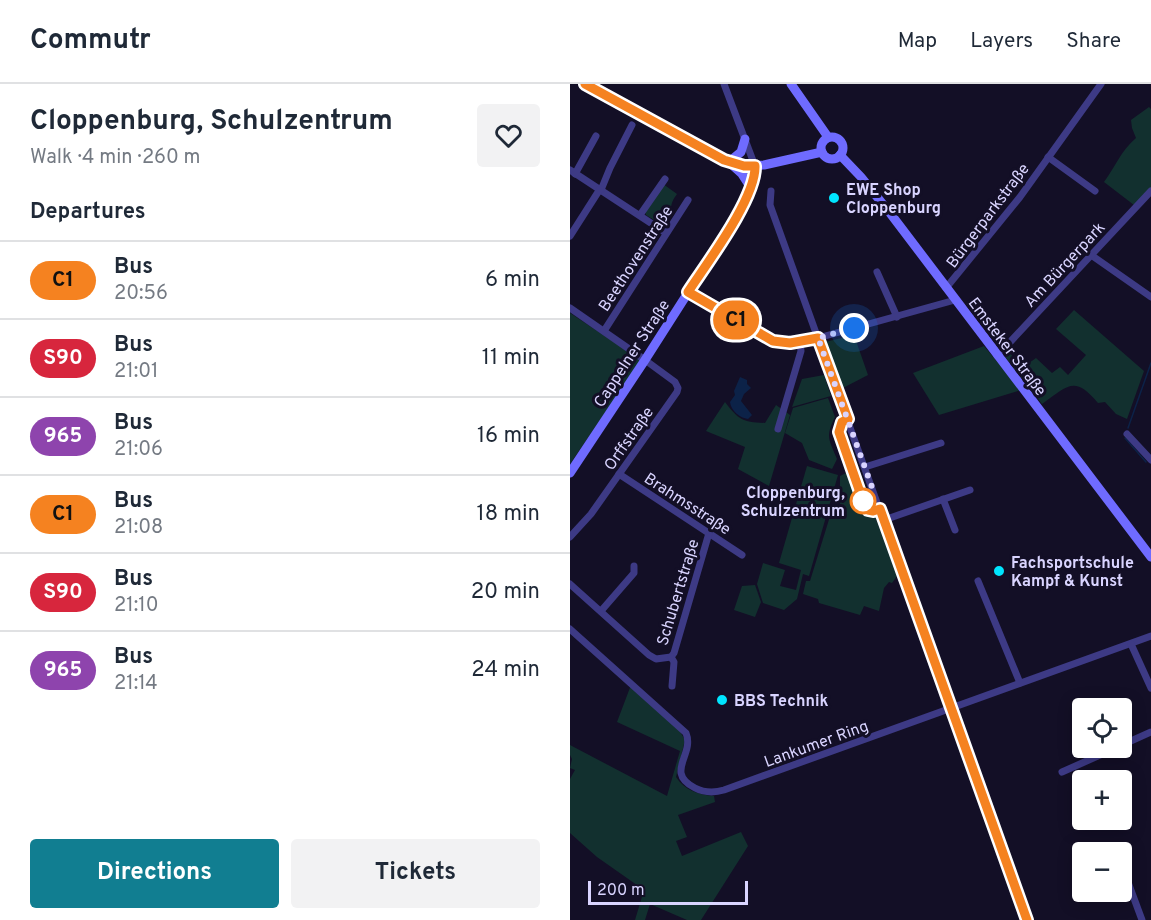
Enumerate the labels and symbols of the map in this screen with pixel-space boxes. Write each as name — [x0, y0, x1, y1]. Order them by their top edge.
street label: Bürgerparkstraße — [943, 160, 1034, 272]
place label: EWE Shop Cloppenburg — [846, 181, 941, 219]
marker: EWE Shop Cloppenburg — [827, 191, 841, 205]
street label: Beethovenstraße — [595, 202, 678, 316]
street label: Am Bürgerpark — [1021, 218, 1110, 312]
street label: Emsteker Straße — [963, 294, 1050, 400]
street label: Cappelner Straße — [590, 296, 675, 412]
line badge: C1 — [709, 300, 763, 340]
your location — [839, 313, 869, 343]
street label: Orffstraße — [600, 403, 659, 475]
street label: Brahmsstraße — [640, 469, 734, 540]
place label: Cloppenburg, Schulzentrum — [741, 484, 845, 522]
marker: Cloppenburg, Schulzentrum — [850, 488, 876, 514]
street label: Schubertstraße — [653, 537, 705, 648]
place label: Fachsportschule Kampf & Kunst — [1011, 554, 1134, 592]
marker: Fachsportschule Kampf & Kunst — [992, 564, 1006, 578]
place label: BBS Technik — [734, 692, 829, 712]
marker: BBS Technik — [715, 693, 729, 707]
street label: Lankumer Ring — [762, 717, 872, 773]
scale bar — [588, 878, 748, 906]

